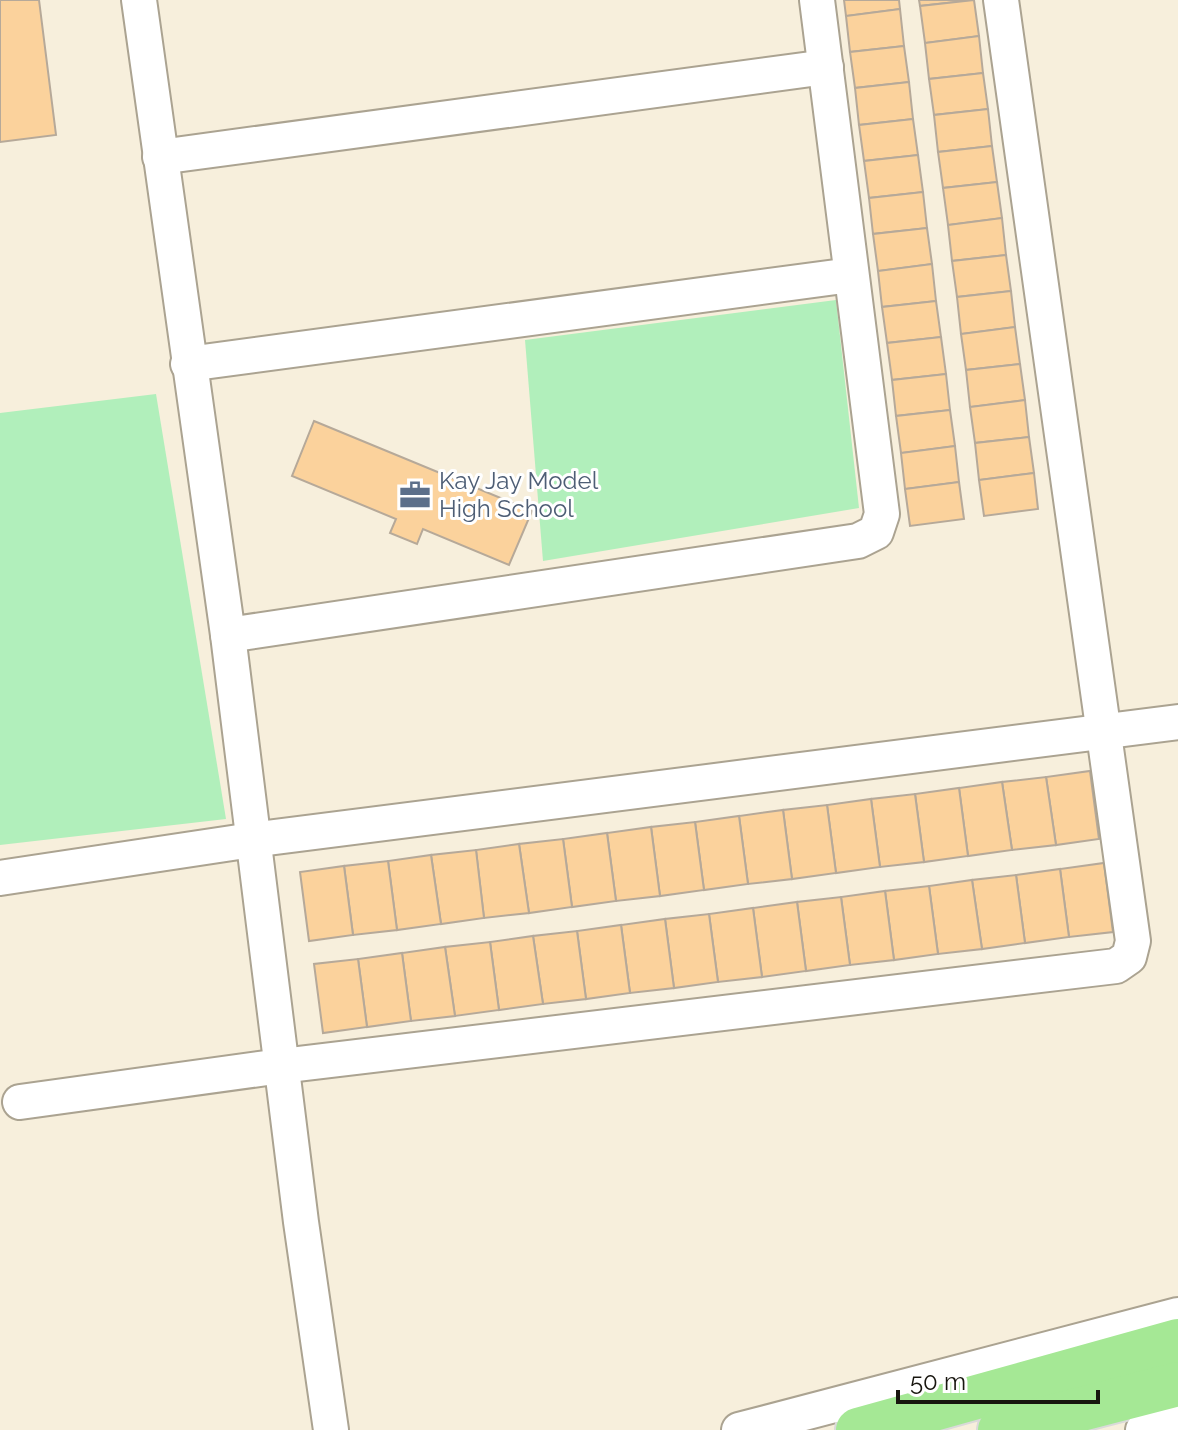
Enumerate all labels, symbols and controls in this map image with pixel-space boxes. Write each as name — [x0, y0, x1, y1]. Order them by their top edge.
place label: Kay Jay Model High School — [439, 466, 599, 523]
office icon: Kay Jay Model High School — [398, 478, 432, 512]
scale bar — [898, 1354, 1098, 1404]
text: 50 m — [910, 1367, 966, 1396]

